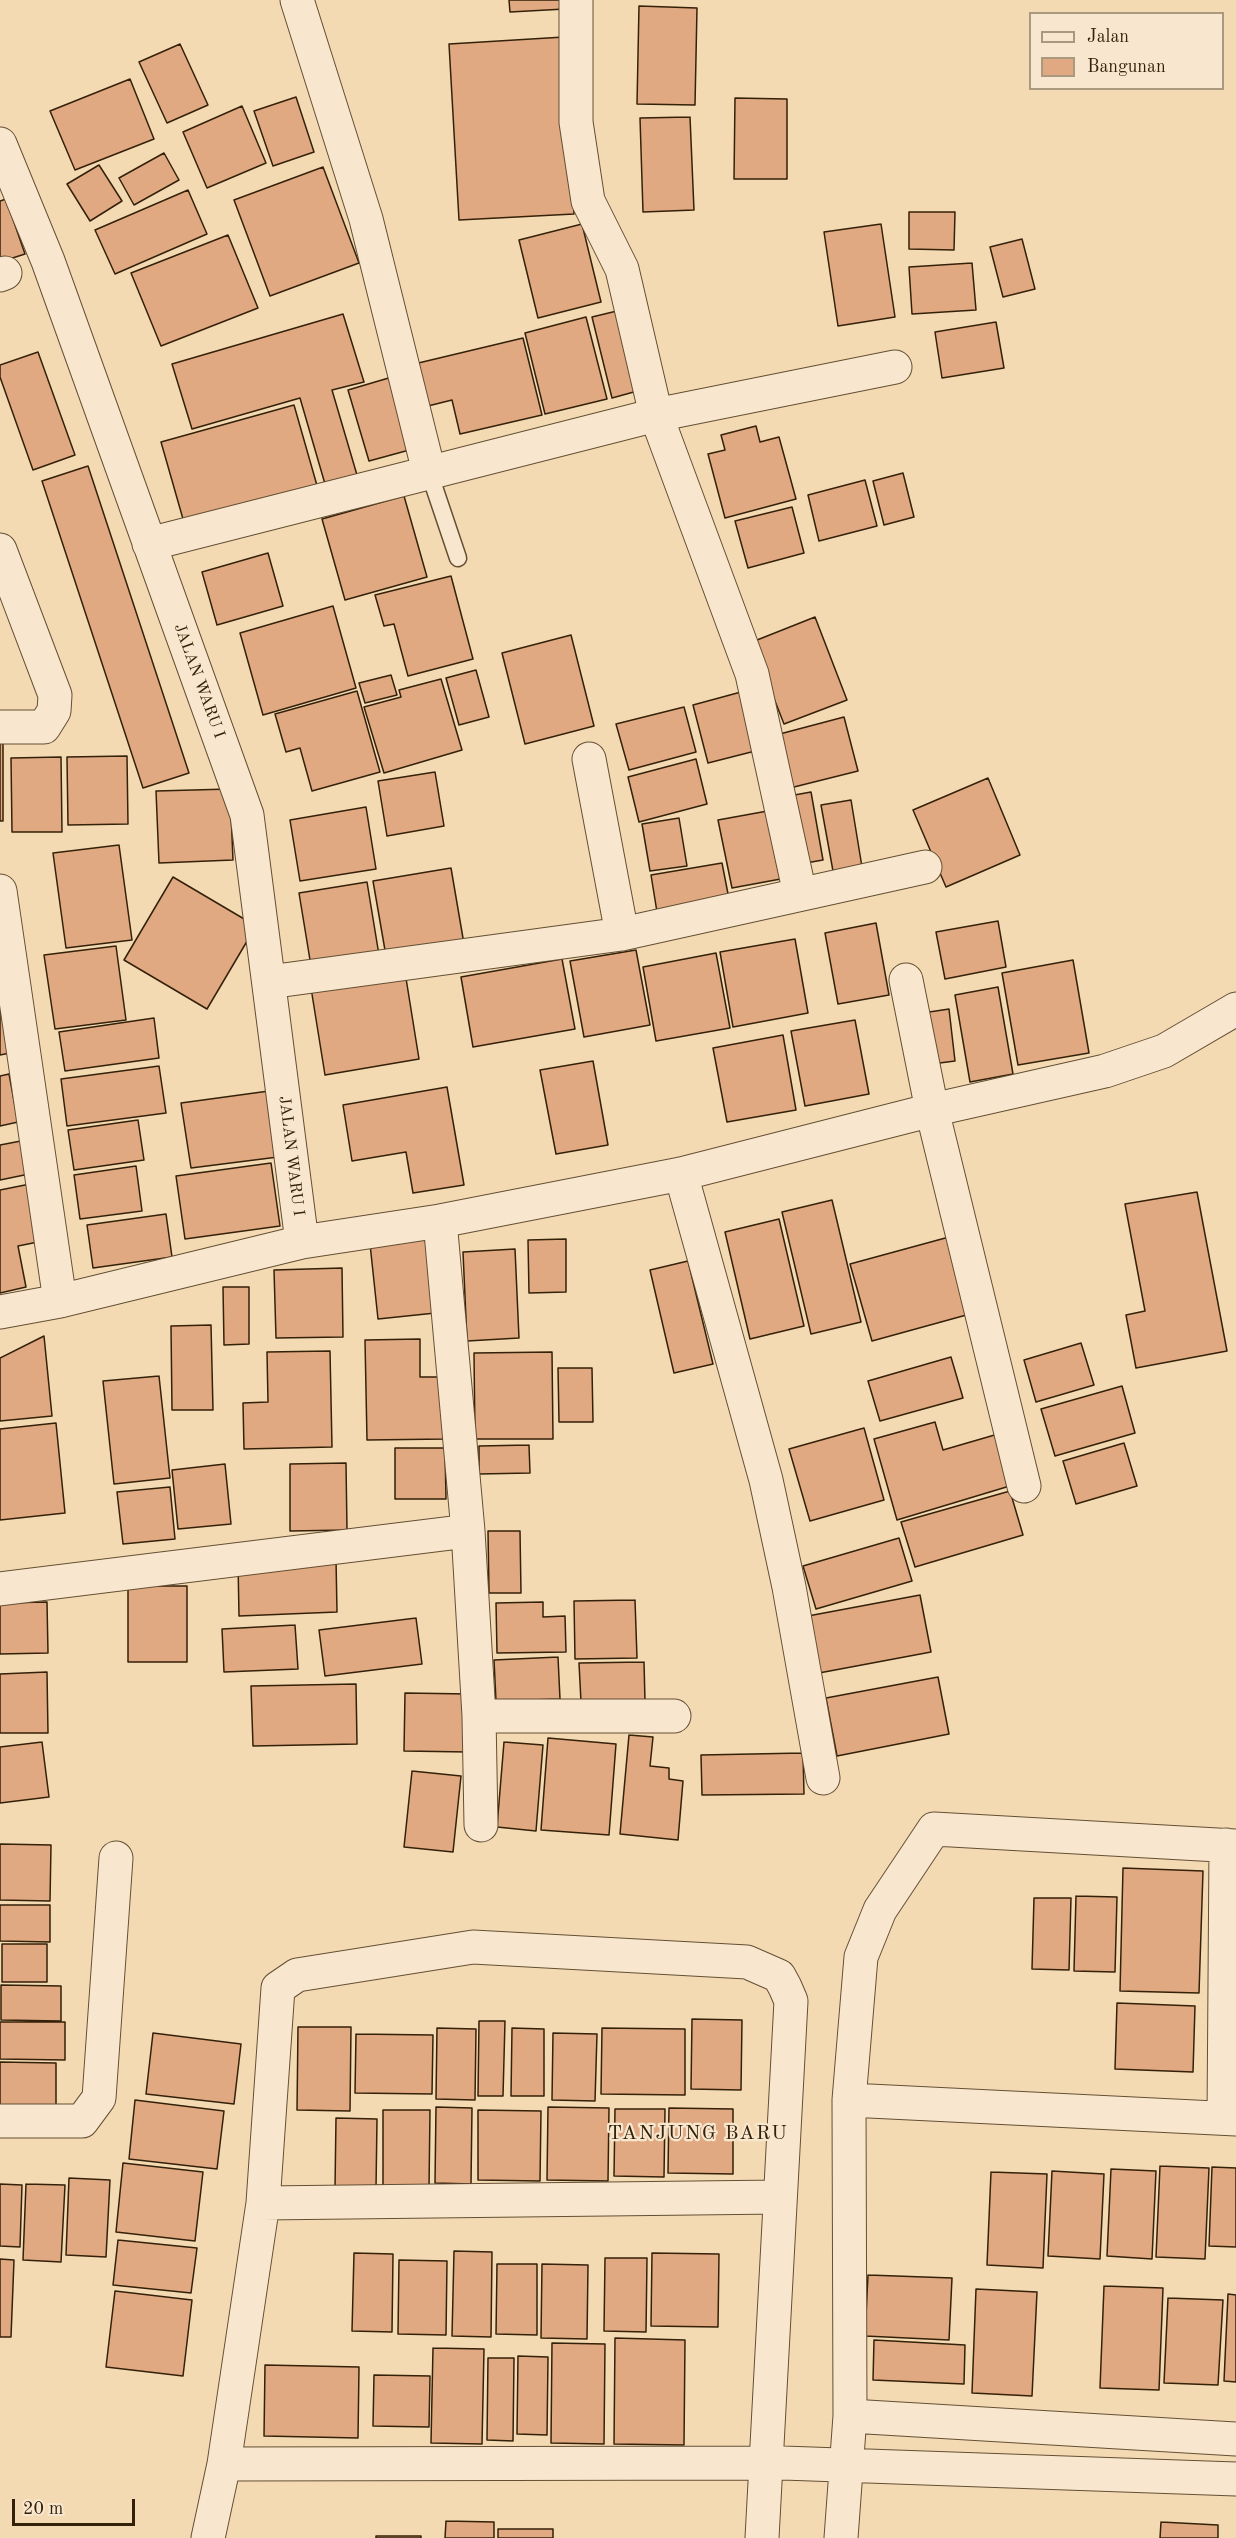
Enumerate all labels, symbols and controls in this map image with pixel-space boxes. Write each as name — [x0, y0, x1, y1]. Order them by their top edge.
legend — [1029, 12, 1224, 90]
text: Jalan — [1087, 28, 1129, 46]
text: Bangunan — [1087, 58, 1166, 76]
street label: JALAN WARU I — [169, 621, 229, 741]
street label: JALAN WARU I — [274, 1095, 308, 1217]
district label: TANJUNG BARU — [608, 2122, 788, 2146]
scale bar — [15, 2487, 138, 2525]
text: 20 m — [23, 2500, 63, 2518]

